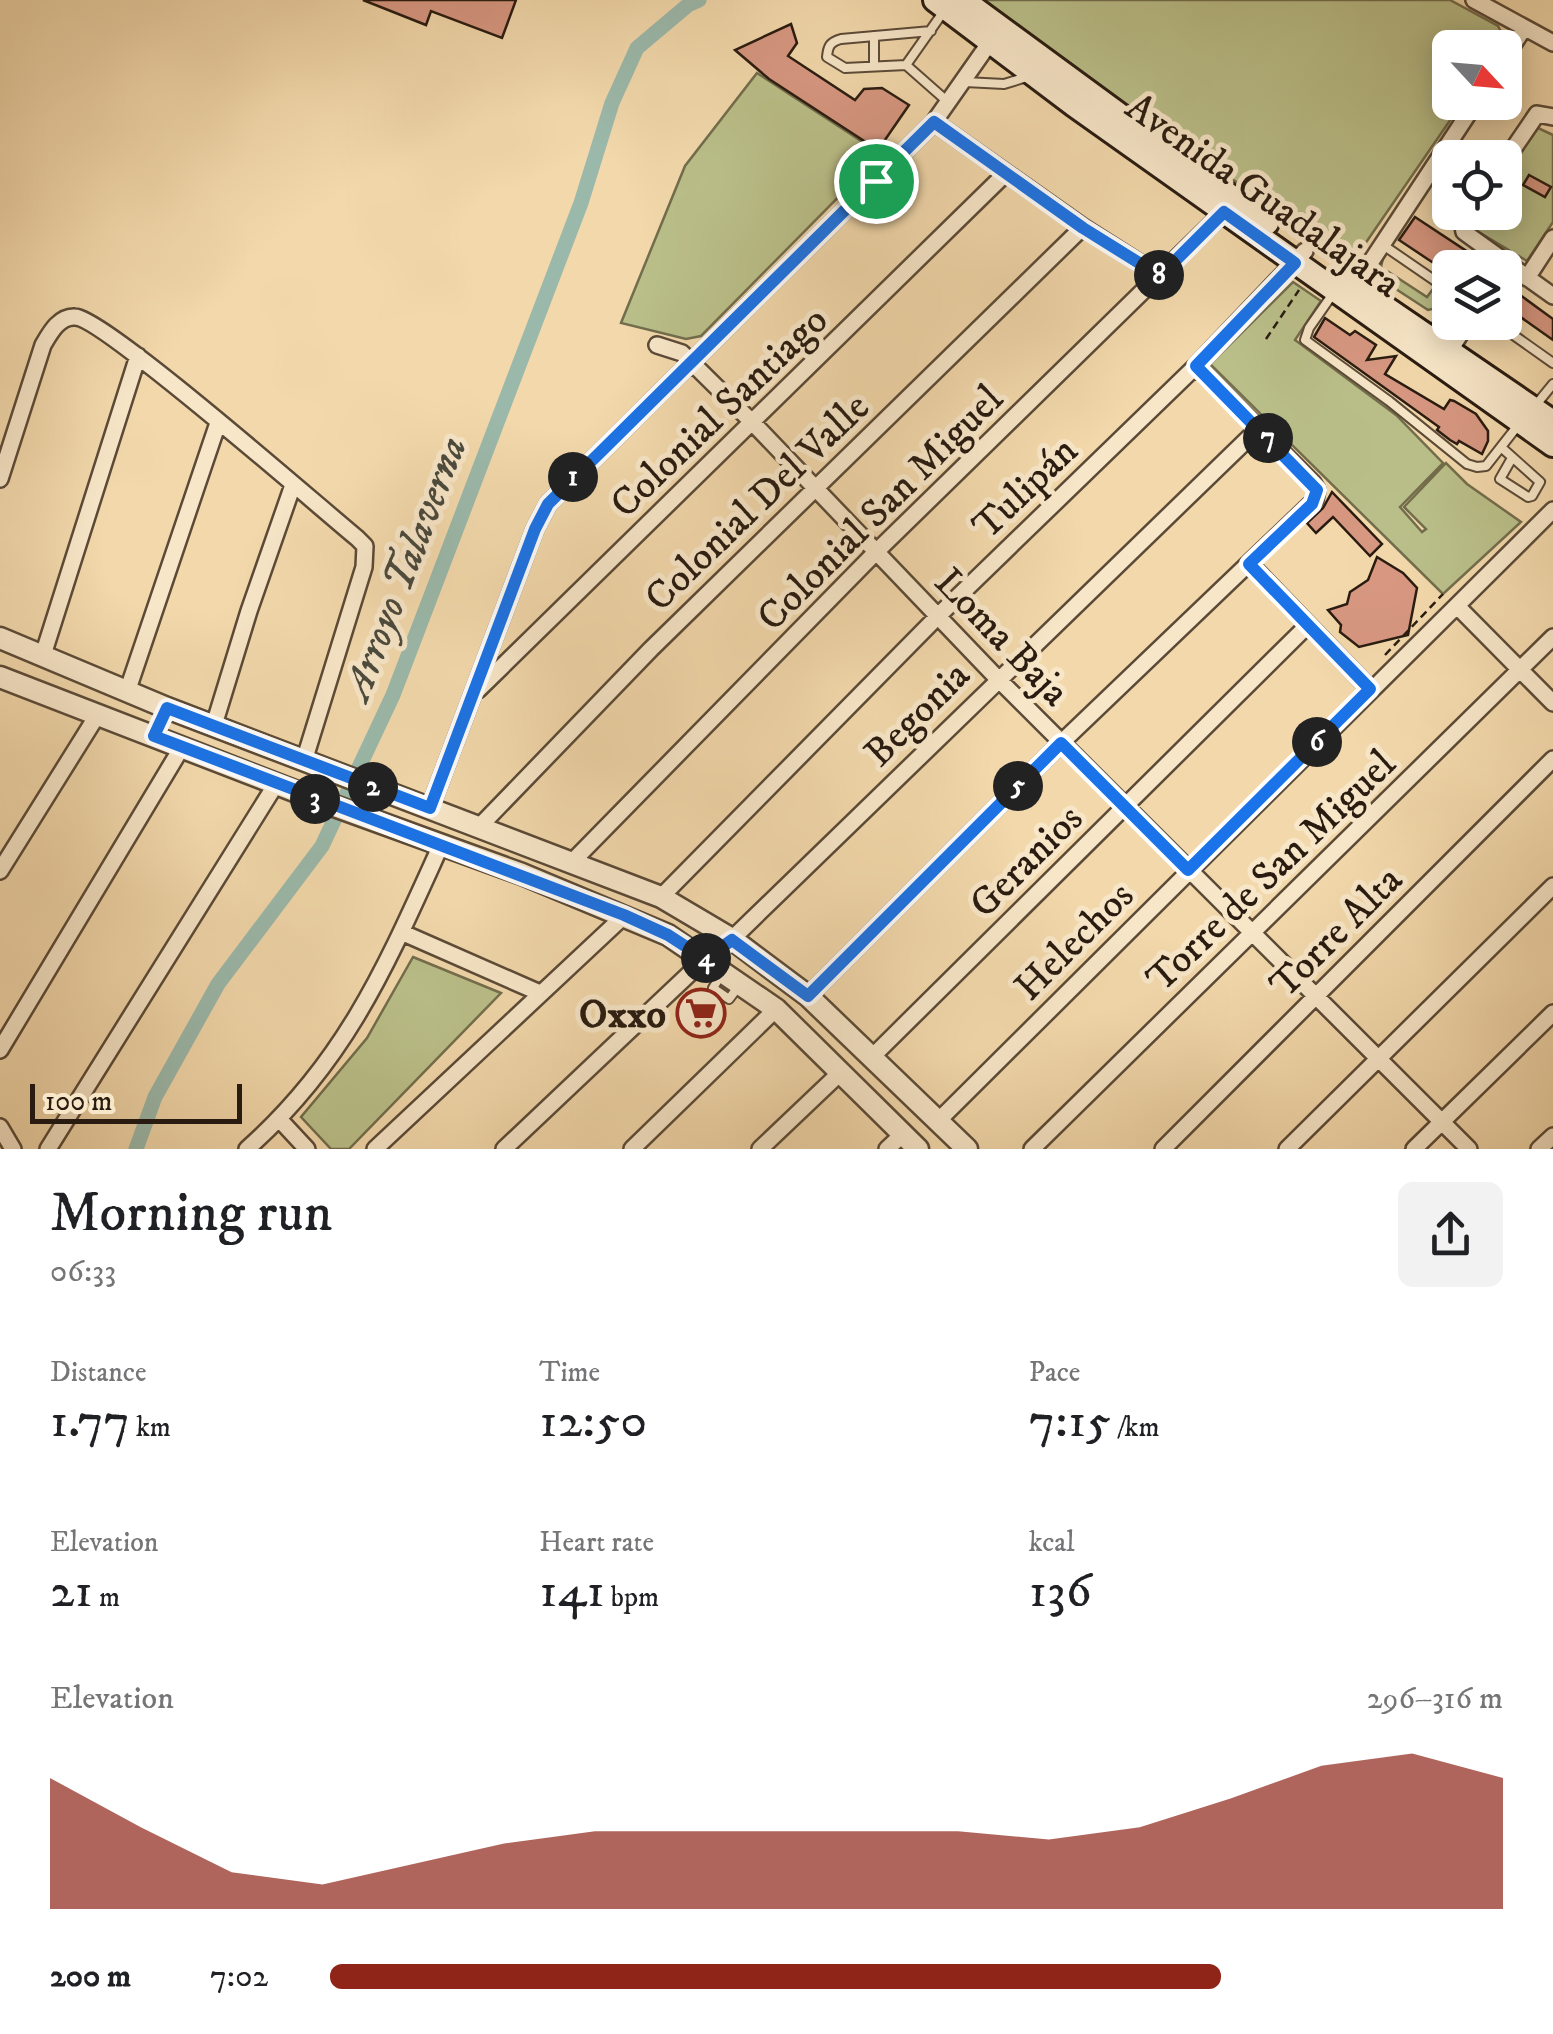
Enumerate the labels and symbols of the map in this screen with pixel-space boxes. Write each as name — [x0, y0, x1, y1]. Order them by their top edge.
north arrow — [1432, 30, 1522, 120]
street label: Avenida Guadalajara — [1115, 83, 1409, 310]
pin — [834, 139, 919, 224]
pin: 8 — [1134, 250, 1184, 300]
street label: Colonial Santiago — [601, 297, 839, 530]
street label: Colonial San Miguel — [748, 376, 1015, 643]
street label: Colonial Del Valle — [635, 383, 881, 623]
pin: 7 — [1243, 413, 1293, 463]
street label: Tulipán — [963, 427, 1089, 551]
water label: Arroyo Talaverna — [330, 429, 480, 711]
pin: 1 — [548, 452, 598, 502]
street label: Loma Baja — [923, 559, 1079, 718]
street label: Begonia — [855, 652, 981, 778]
pin: 6 — [1292, 717, 1342, 767]
street label: Torre de San Miguel — [1137, 741, 1407, 1004]
pin: 5 — [993, 761, 1043, 811]
pin: 2 — [348, 762, 398, 812]
pin: 3 — [290, 774, 340, 824]
street label: Geranios — [960, 795, 1094, 929]
street label: Torre Alta — [1260, 856, 1414, 1010]
street label: Helechos — [1005, 872, 1145, 1012]
pin: 4 — [681, 933, 731, 983]
supermarket icon: Oxxo — [675, 987, 727, 1039]
place label: Oxxo — [579, 991, 666, 1041]
scale bar — [30, 1079, 242, 1124]

